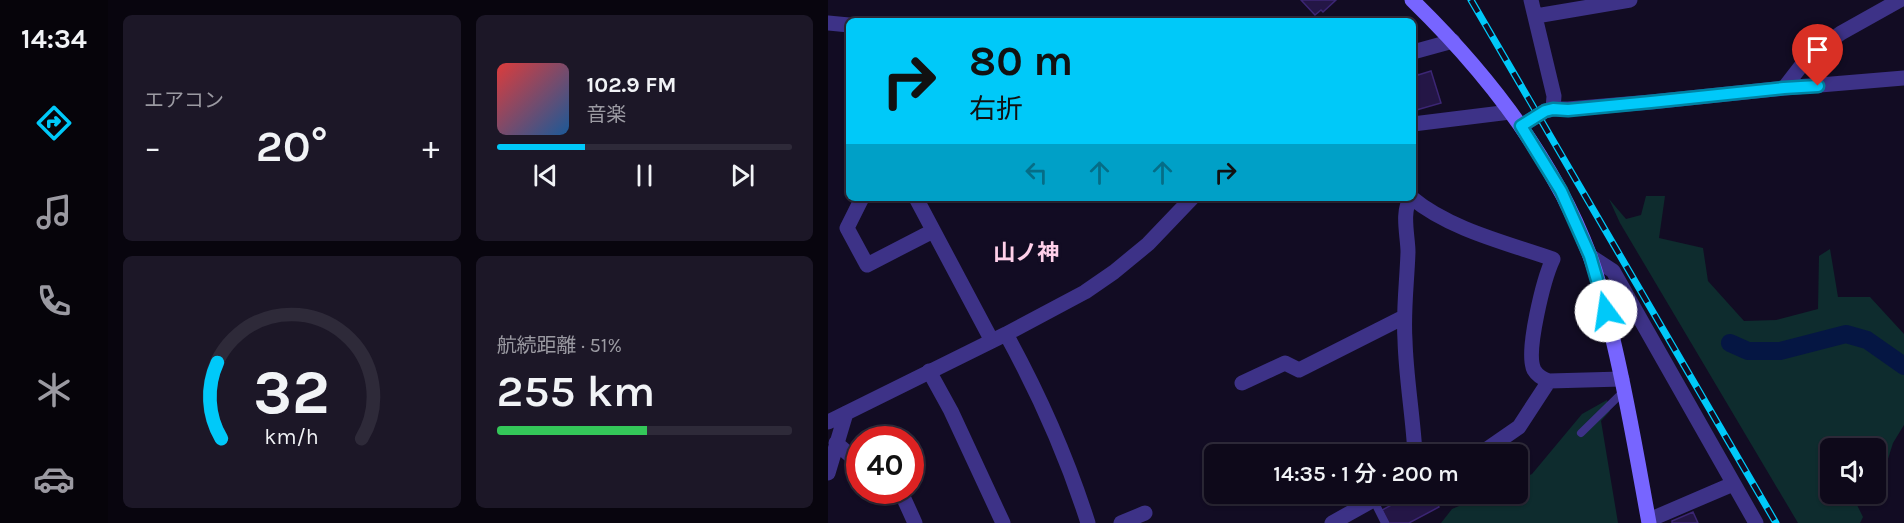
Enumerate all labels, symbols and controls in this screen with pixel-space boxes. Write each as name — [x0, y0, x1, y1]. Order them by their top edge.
text: 14:34 — [21, 23, 87, 55]
pin — [1792, 24, 1843, 86]
icon: arrive — [1801, 33, 1834, 66]
text: 80 m — [969, 36, 1073, 86]
icon: right — [870, 42, 948, 120]
text: 102.9 FM — [587, 72, 677, 98]
text: エアコン — [144, 89, 224, 112]
text: 右折 — [969, 93, 1023, 125]
icon: directions — [33, 102, 75, 144]
text: 音楽 — [587, 103, 627, 126]
text: 20° — [256, 120, 328, 172]
text: − — [144, 128, 161, 166]
text: + — [422, 128, 440, 166]
icon: left — [1020, 156, 1053, 189]
icon: ahead — [1083, 156, 1116, 189]
icon: ahead — [1146, 156, 1179, 189]
icon: right — [1209, 156, 1242, 189]
icon: previous — [529, 159, 562, 192]
icon: pause — [628, 159, 661, 192]
icon: next — [726, 159, 759, 192]
icon: music — [33, 191, 75, 233]
district label: 山ノ神 — [993, 240, 1059, 266]
position arrow — [1574, 279, 1638, 343]
icon: phone — [33, 280, 75, 322]
text: 航続距離 · 51% — [497, 334, 622, 357]
text: 32 — [253, 356, 330, 429]
text: 255 km — [497, 365, 655, 417]
icon: climate — [33, 369, 75, 411]
text: km/h — [265, 424, 319, 449]
speed limit sign: 40 — [846, 426, 924, 504]
map controls — [1820, 438, 1886, 504]
button: sound — [1820, 438, 1886, 504]
icon: car — [33, 458, 75, 500]
text: 14:35 · 1 分 · 200 m — [1273, 461, 1459, 487]

